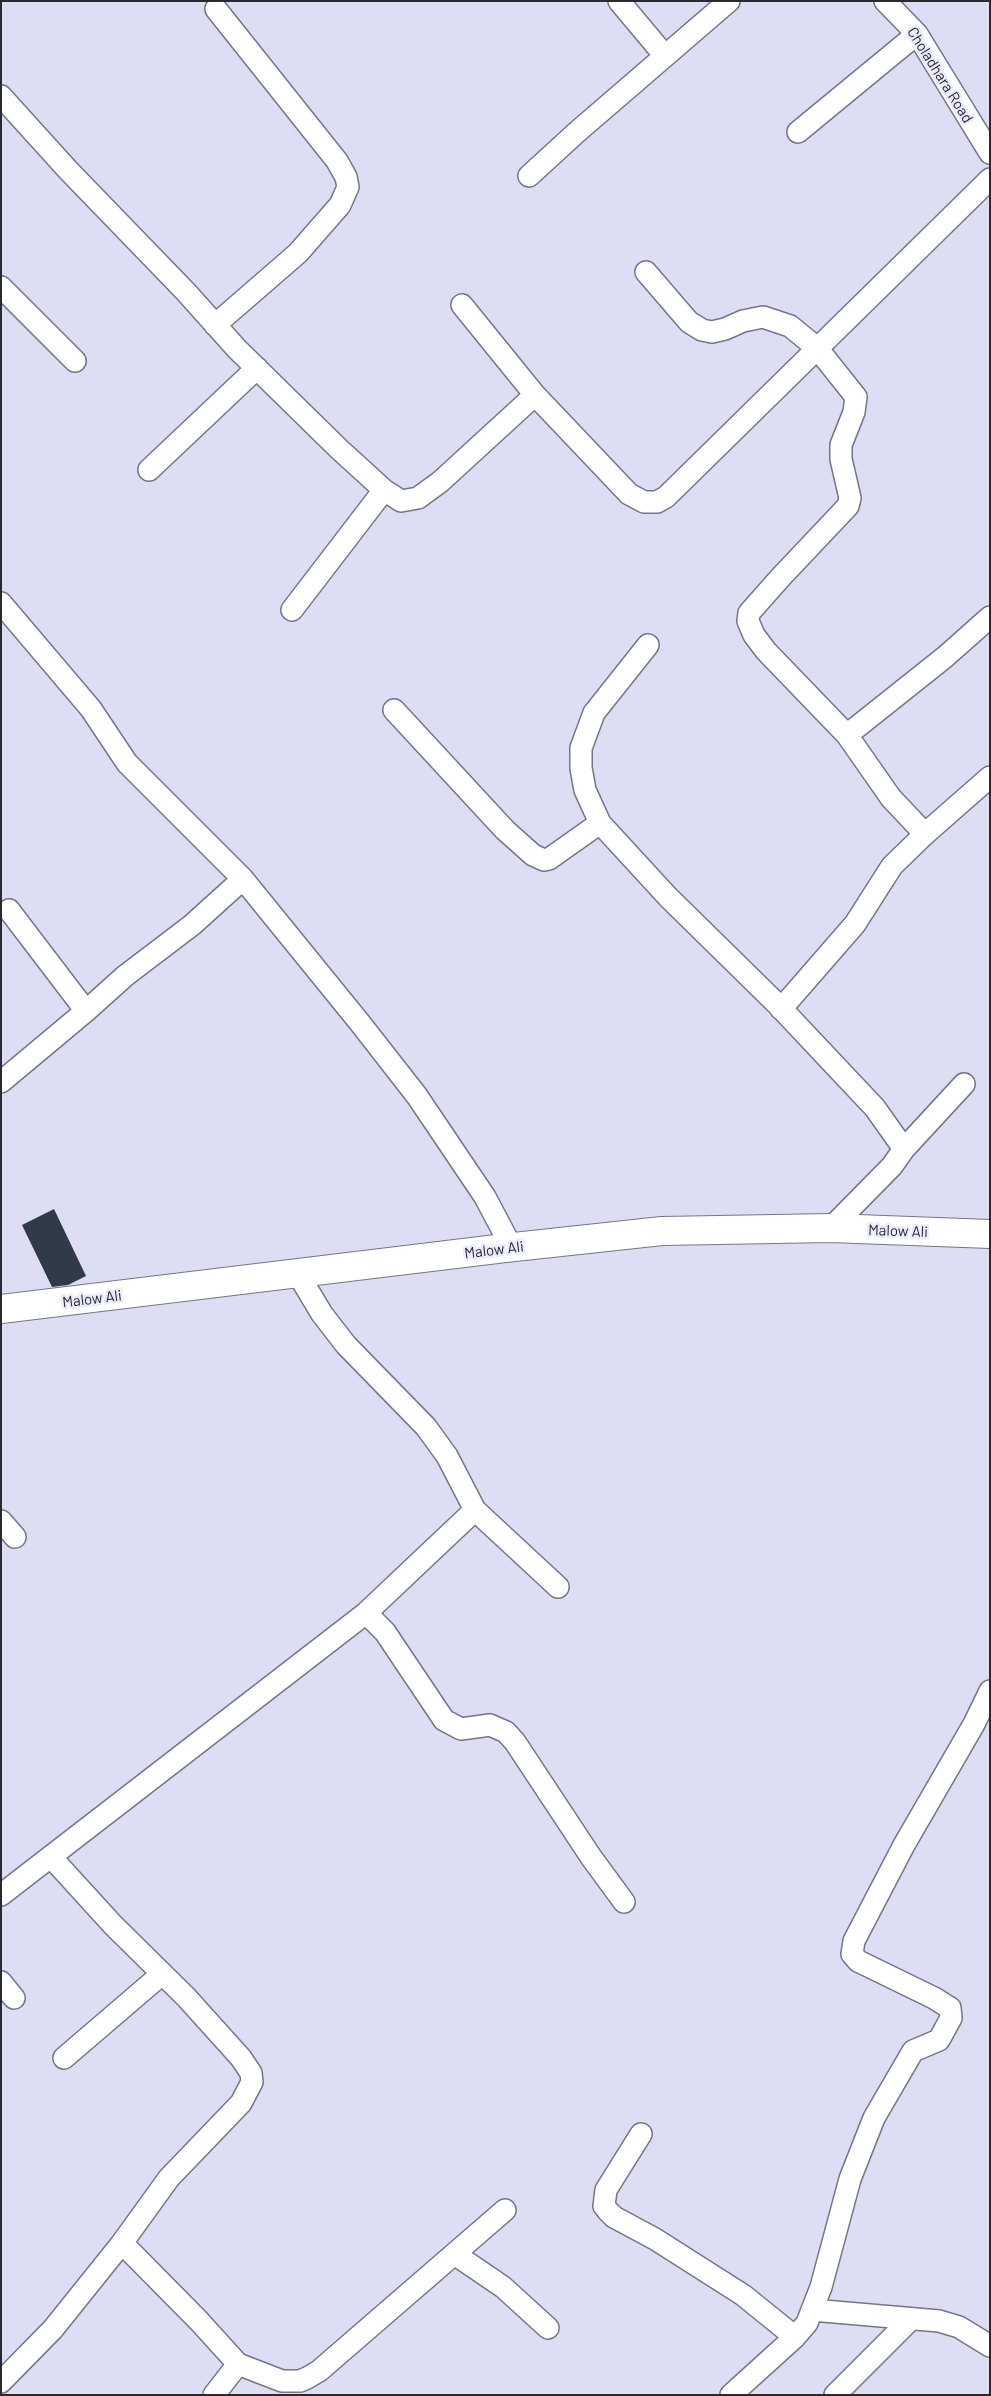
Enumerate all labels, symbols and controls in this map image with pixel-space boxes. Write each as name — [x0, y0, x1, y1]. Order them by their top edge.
street label: Choladhara Road — [903, 24, 977, 126]
street label: Malow Ali — [868, 1221, 928, 1241]
street label: Malow Ali — [463, 1237, 525, 1263]
street label: Malow Ali — [61, 1286, 123, 1312]

